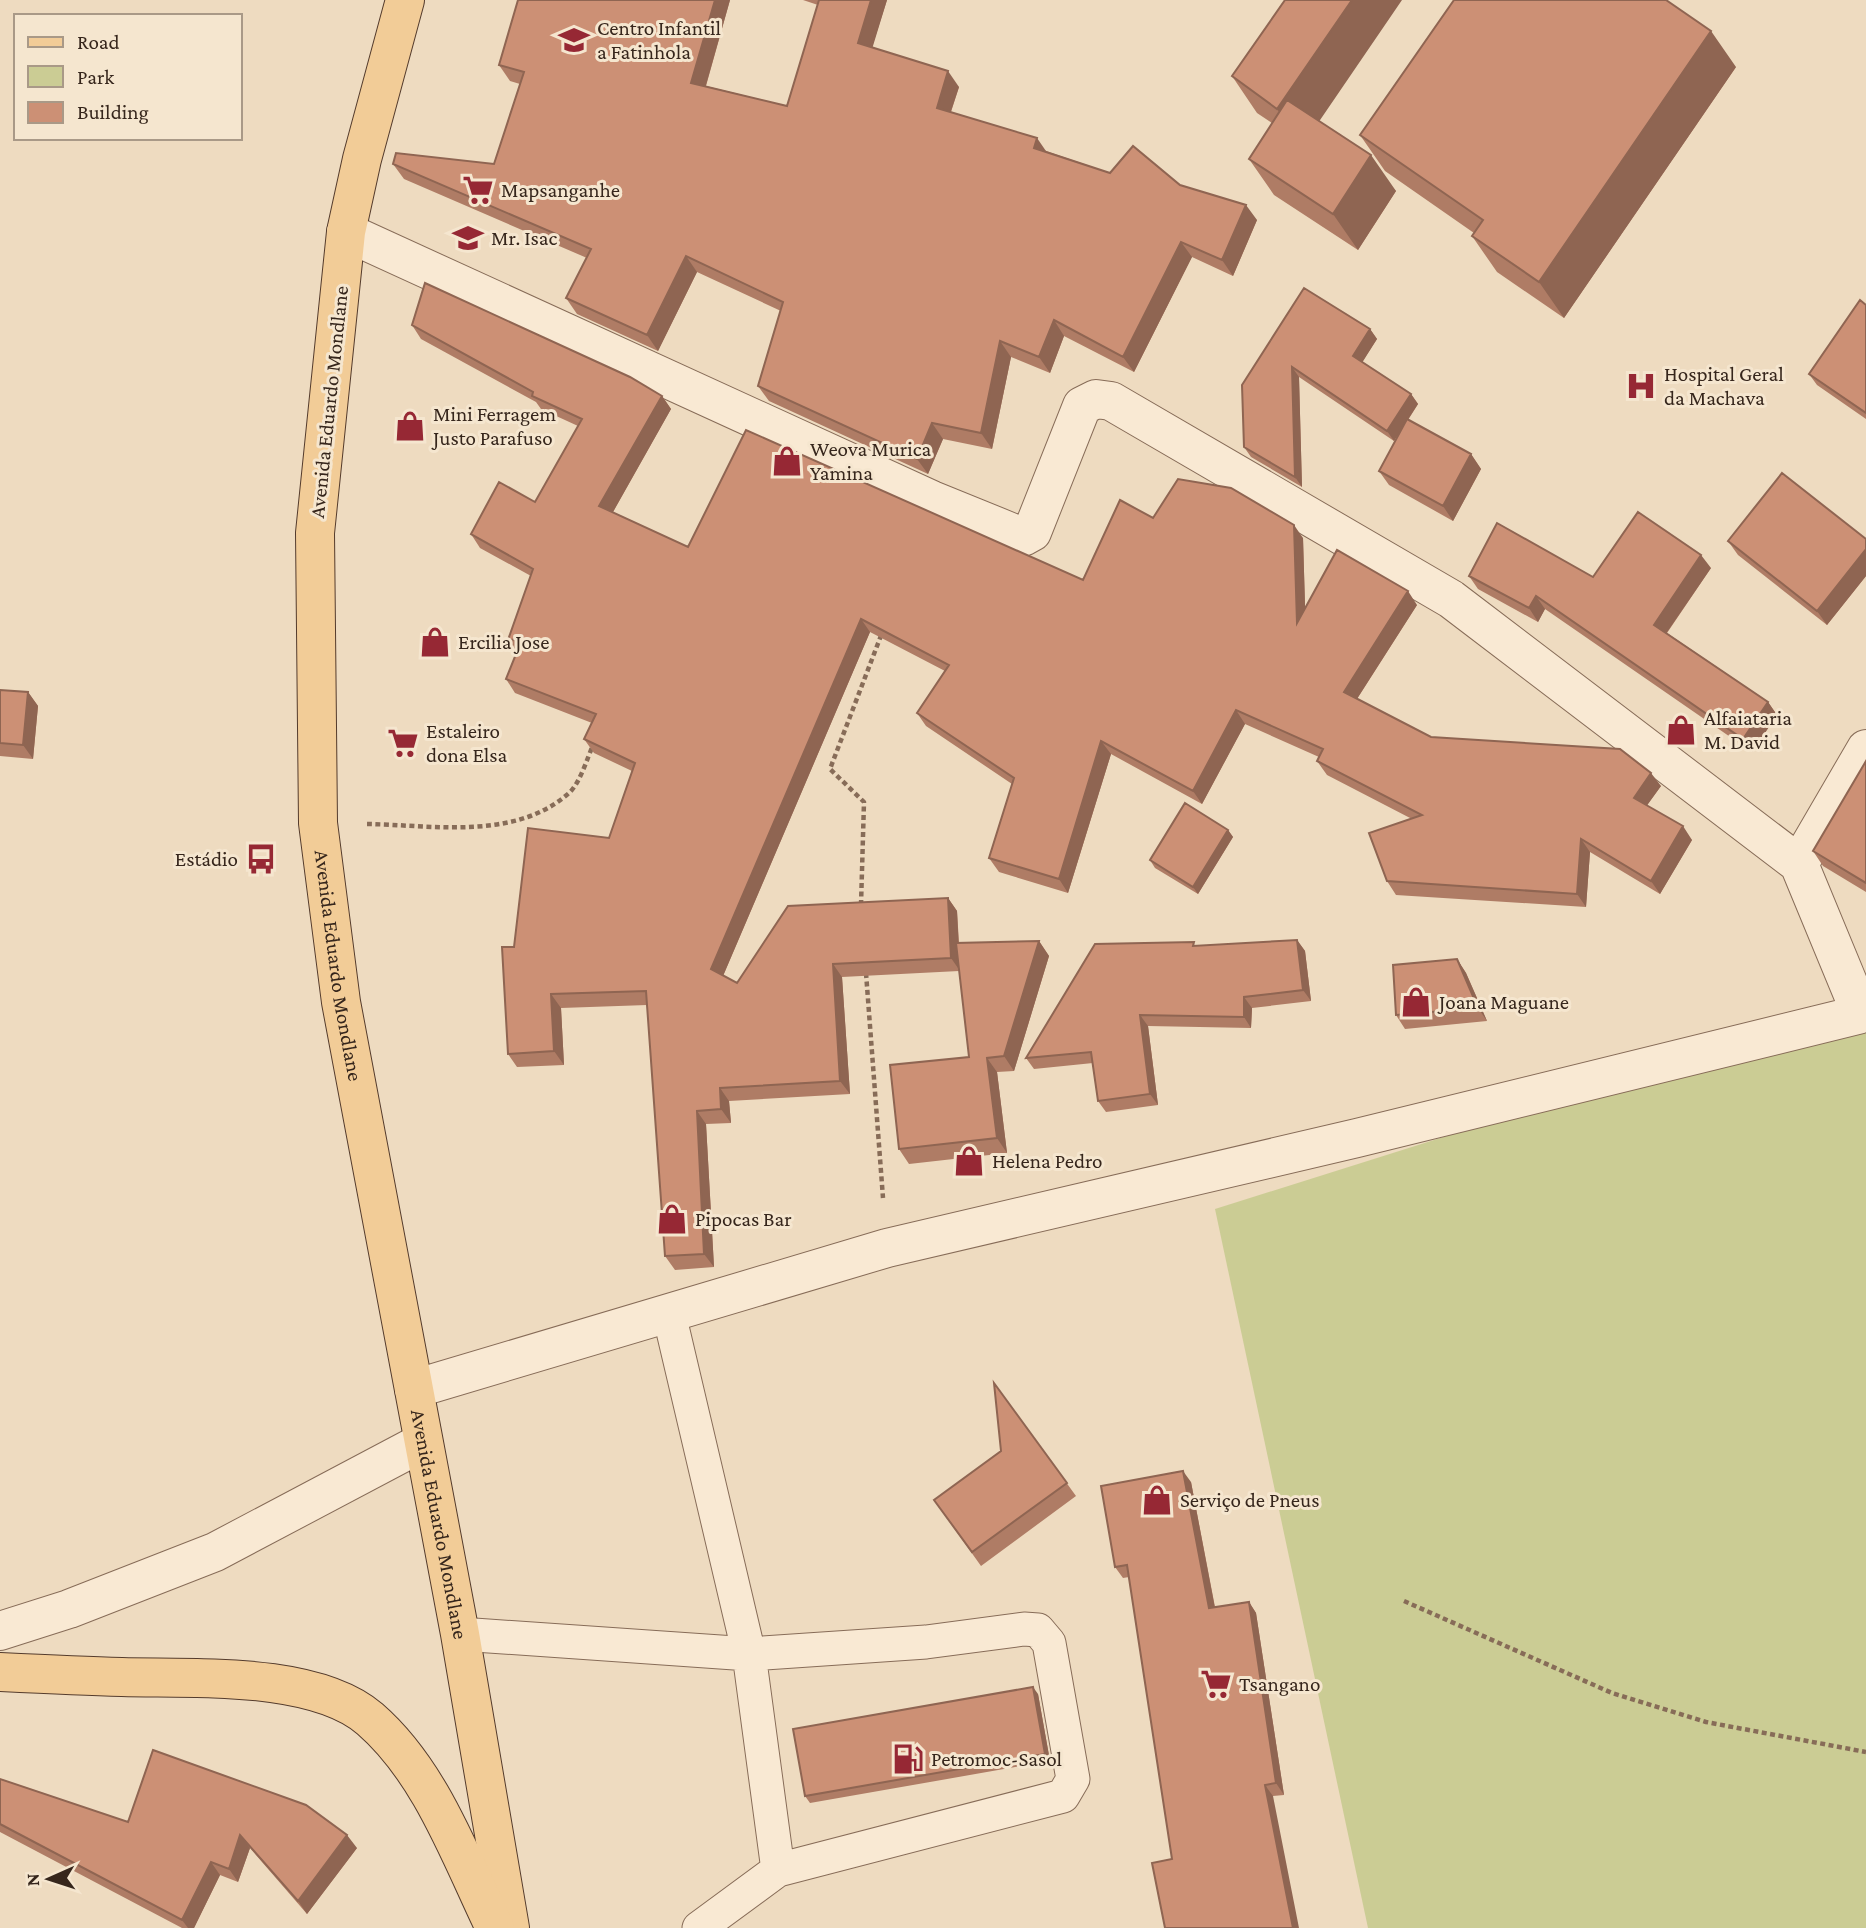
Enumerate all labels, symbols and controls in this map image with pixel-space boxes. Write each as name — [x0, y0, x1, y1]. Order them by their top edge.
legend — [14, 14, 242, 140]
place label: Centro Infantil a Fatinhola — [597, 16, 721, 64]
school or university icon: Centro Infantil a Fatinhola — [557, 23, 591, 57]
text: Road — [77, 30, 120, 54]
text: Park — [77, 65, 114, 89]
text: Building — [77, 100, 149, 124]
supermarket icon: Mapsanganhe — [461, 173, 495, 207]
place label: Mapsanganhe — [501, 178, 620, 202]
school or university icon: Mr. Isac — [451, 221, 485, 255]
place label: Mr. Isac — [491, 226, 558, 250]
street label: Avenida Eduardo Mondlane — [305, 285, 353, 519]
place label: Hospital Geral da Machava — [1664, 362, 1784, 410]
hospital icon: Hospital Geral da Machava — [1624, 369, 1658, 403]
place label: Mini Ferragem Justo Parafuso — [431, 402, 556, 450]
shop icon: Mini Ferragem Justo Parafuso — [393, 409, 427, 443]
place label: Weova Murica Yamina — [810, 437, 931, 485]
shop icon: Weova Murica Yamina — [770, 444, 804, 478]
shop icon: Ercilia Jose — [418, 625, 452, 659]
place label: Ercilia Jose — [458, 630, 549, 654]
place label: Alfaiataria M. David — [1704, 706, 1792, 754]
shop icon: Alfaiataria M. David — [1664, 713, 1698, 747]
place label: Estaleiro dona Elsa — [426, 719, 508, 767]
supermarket icon: Estaleiro dona Elsa — [386, 726, 420, 760]
bus stop icon: Estádio — [244, 842, 278, 876]
place label: Estádio — [175, 847, 238, 871]
street label: Avenida Eduardo Mondlane — [310, 848, 368, 1083]
shop icon: Joana Maguane — [1399, 985, 1433, 1019]
place label: Joana Maguane — [1437, 990, 1569, 1014]
shop icon: Helena Pedro — [952, 1144, 986, 1178]
place label: Helena Pedro — [992, 1149, 1103, 1173]
shop icon: Pipocas Bar — [655, 1202, 689, 1236]
place label: Pipocas Bar — [695, 1207, 792, 1231]
street label: Avenida Eduardo Mondlane — [406, 1407, 473, 1641]
shop icon: Serviço de Pneus — [1140, 1483, 1174, 1517]
place label: Serviço de Pneus — [1180, 1488, 1319, 1512]
supermarket icon: Tsangano — [1199, 1667, 1233, 1701]
place label: Tsangano — [1239, 1672, 1320, 1696]
fuel station icon: Petromoc-Sasol — [891, 1742, 925, 1776]
place label: Petromoc-Sasol — [931, 1747, 1062, 1771]
north arrow — [14, 1844, 84, 1914]
text: N — [22, 1873, 43, 1887]

